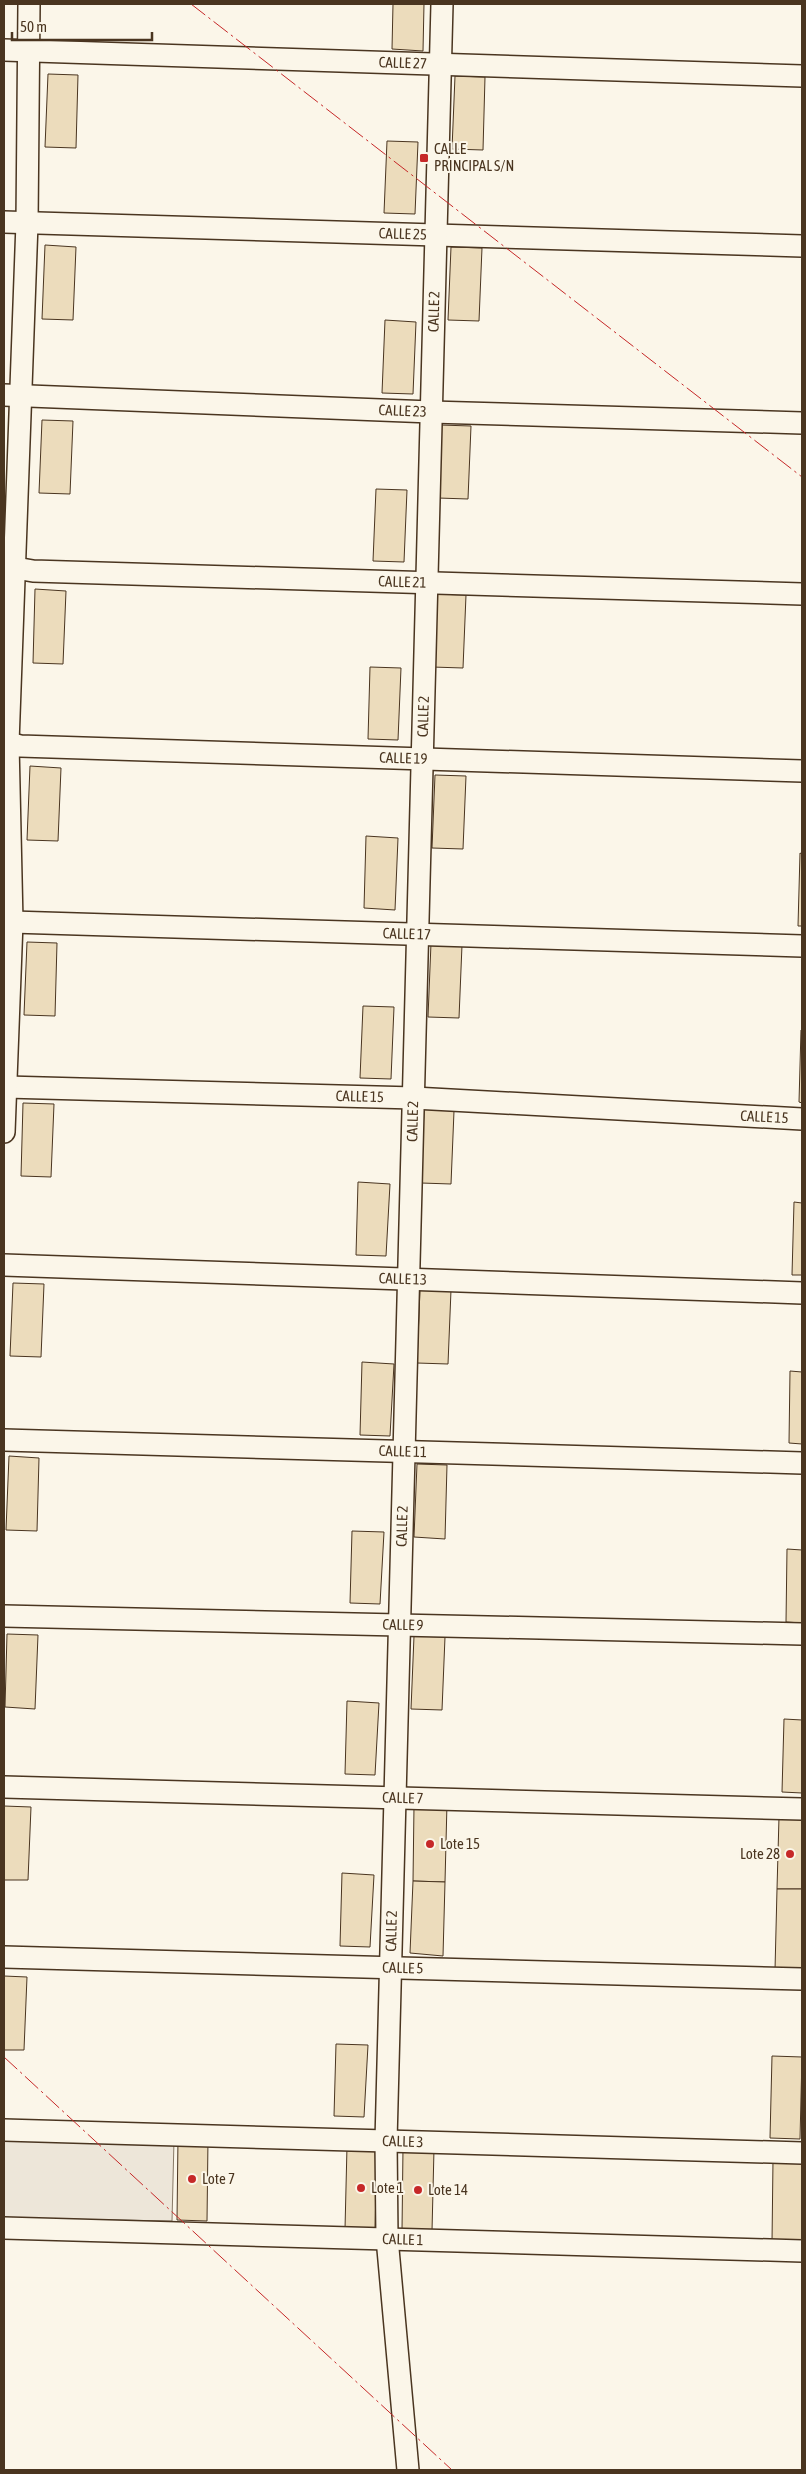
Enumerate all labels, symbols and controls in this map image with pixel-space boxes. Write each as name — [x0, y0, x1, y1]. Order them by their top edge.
scale bar — [12, 10, 152, 42]
text: 50 m — [20, 18, 47, 35]
street label: CALLE 27 — [378, 53, 427, 72]
place label: CALLE PRINCIPAL S/N — [434, 140, 514, 174]
marker: CALLE PRINCIPAL S/N — [418, 152, 430, 164]
street label: CALLE 25 — [378, 224, 427, 243]
street label: CALLE 2 — [424, 291, 442, 332]
street label: CALLE 23 — [378, 401, 427, 420]
street label: CALLE 21 — [378, 572, 427, 591]
street label: CALLE 2 — [414, 696, 432, 737]
street label: CALLE 19 — [379, 748, 428, 767]
street label: CALLE 17 — [382, 924, 431, 943]
street label: CALLE 15 — [336, 1087, 384, 1105]
street label: CALLE 2 — [403, 1100, 421, 1142]
street label: CALLE 15 — [740, 1107, 789, 1126]
street label: CALLE 13 — [378, 1269, 427, 1288]
street label: CALLE 11 — [378, 1442, 427, 1460]
street label: CALLE 2 — [393, 1505, 411, 1547]
street label: CALLE 9 — [382, 1616, 424, 1633]
street label: CALLE 7 — [382, 1788, 424, 1807]
place label: Lote 15 — [440, 1835, 480, 1852]
marker: Lote 15 — [424, 1838, 436, 1850]
place label: Lote 28 — [740, 1845, 780, 1862]
marker: Lote 28 — [784, 1848, 796, 1860]
street label: CALLE 2 — [382, 1910, 400, 1952]
street label: CALLE 5 — [382, 1958, 424, 1977]
street label: CALLE 3 — [382, 2132, 424, 2150]
place label: Lote 7 — [202, 2170, 235, 2187]
marker: Lote 7 — [186, 2173, 198, 2185]
place label: Lote 1 — [371, 2179, 404, 2196]
place label: Lote 14 — [428, 2181, 468, 2198]
marker: Lote 1 — [355, 2182, 367, 2194]
marker: Lote 14 — [412, 2184, 424, 2196]
street label: CALLE 1 — [382, 2230, 424, 2248]

